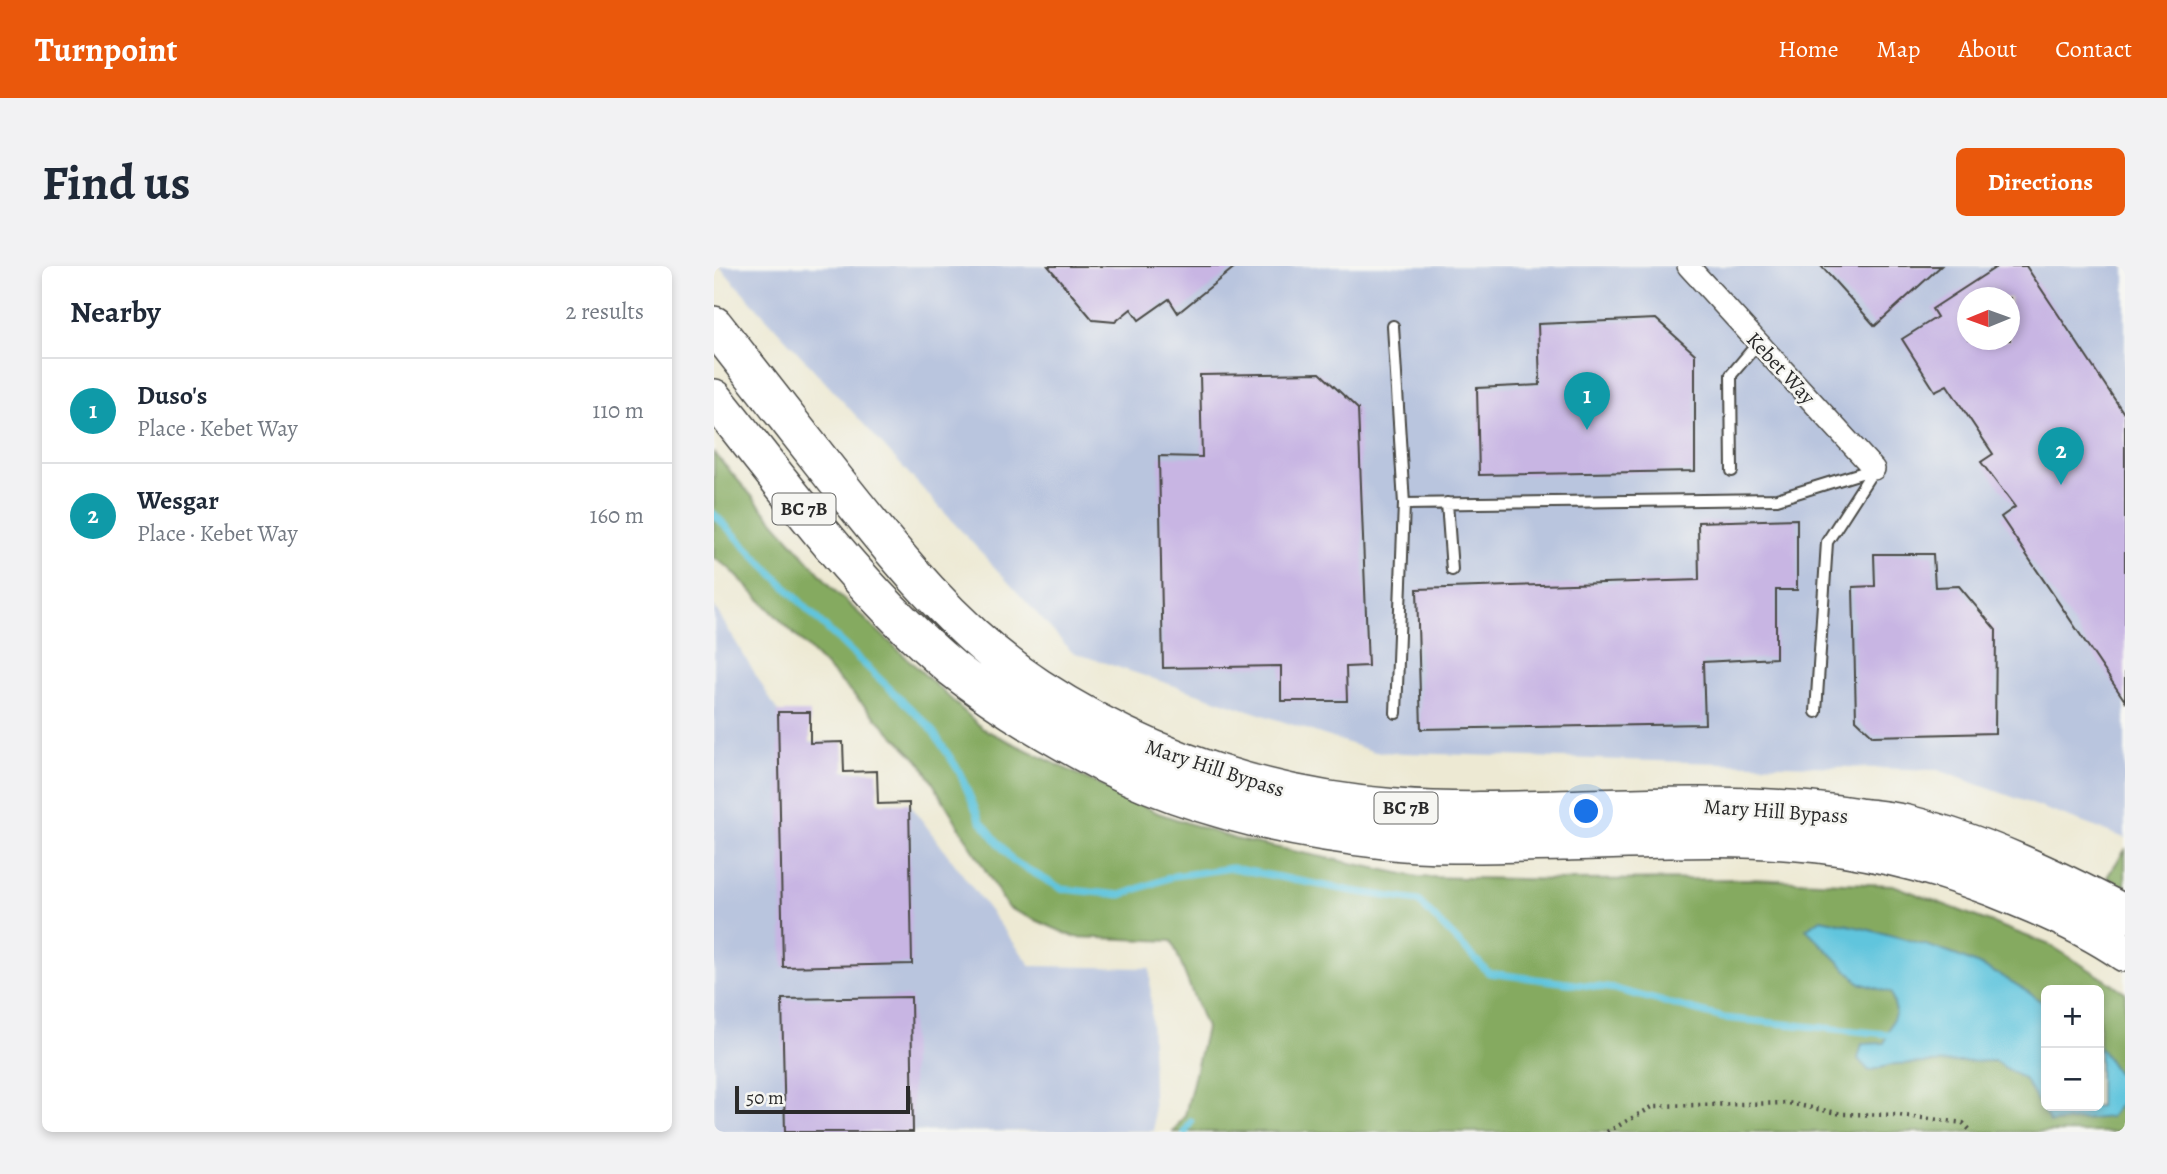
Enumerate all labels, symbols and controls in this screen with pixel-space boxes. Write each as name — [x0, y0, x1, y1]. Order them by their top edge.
text: Turnpoint — [35, 27, 177, 72]
text: Home — [1778, 33, 1839, 65]
text: Map — [1877, 33, 1921, 65]
text: About — [1959, 33, 2017, 65]
text: Contact — [2055, 33, 2132, 65]
button: Directions — [1956, 148, 2125, 216]
text: Find us — [42, 149, 190, 216]
north arrow — [1957, 287, 2020, 350]
text: Nearby — [70, 292, 161, 332]
text: 2 results — [566, 296, 644, 327]
street label: Kebet Way — [1740, 326, 1822, 411]
pin: 1 — [1564, 372, 1610, 430]
text: Duso's — [137, 378, 207, 413]
text: 1 — [89, 395, 97, 426]
text: 110 m — [592, 395, 644, 426]
text: Place · Kebet Way — [137, 413, 298, 444]
pin: 2 — [2038, 427, 2084, 485]
text: Wesgar — [137, 483, 219, 518]
road number: BC 7B — [772, 494, 836, 524]
text: 2 — [87, 500, 99, 531]
text: 160 m — [590, 500, 644, 531]
text: Place · Kebet Way — [137, 518, 298, 549]
street label: Mary Hill Bypass — [1142, 732, 1288, 804]
road number: BC 7B — [1374, 792, 1438, 824]
street label: Mary Hill Bypass — [1703, 792, 1849, 830]
your location — [1569, 794, 1603, 828]
map controls — [2041, 985, 2104, 1111]
button: + — [2041, 985, 2104, 1048]
button: − — [2041, 1048, 2104, 1111]
scale bar — [735, 1083, 910, 1115]
text: 50 m — [746, 1085, 784, 1111]

